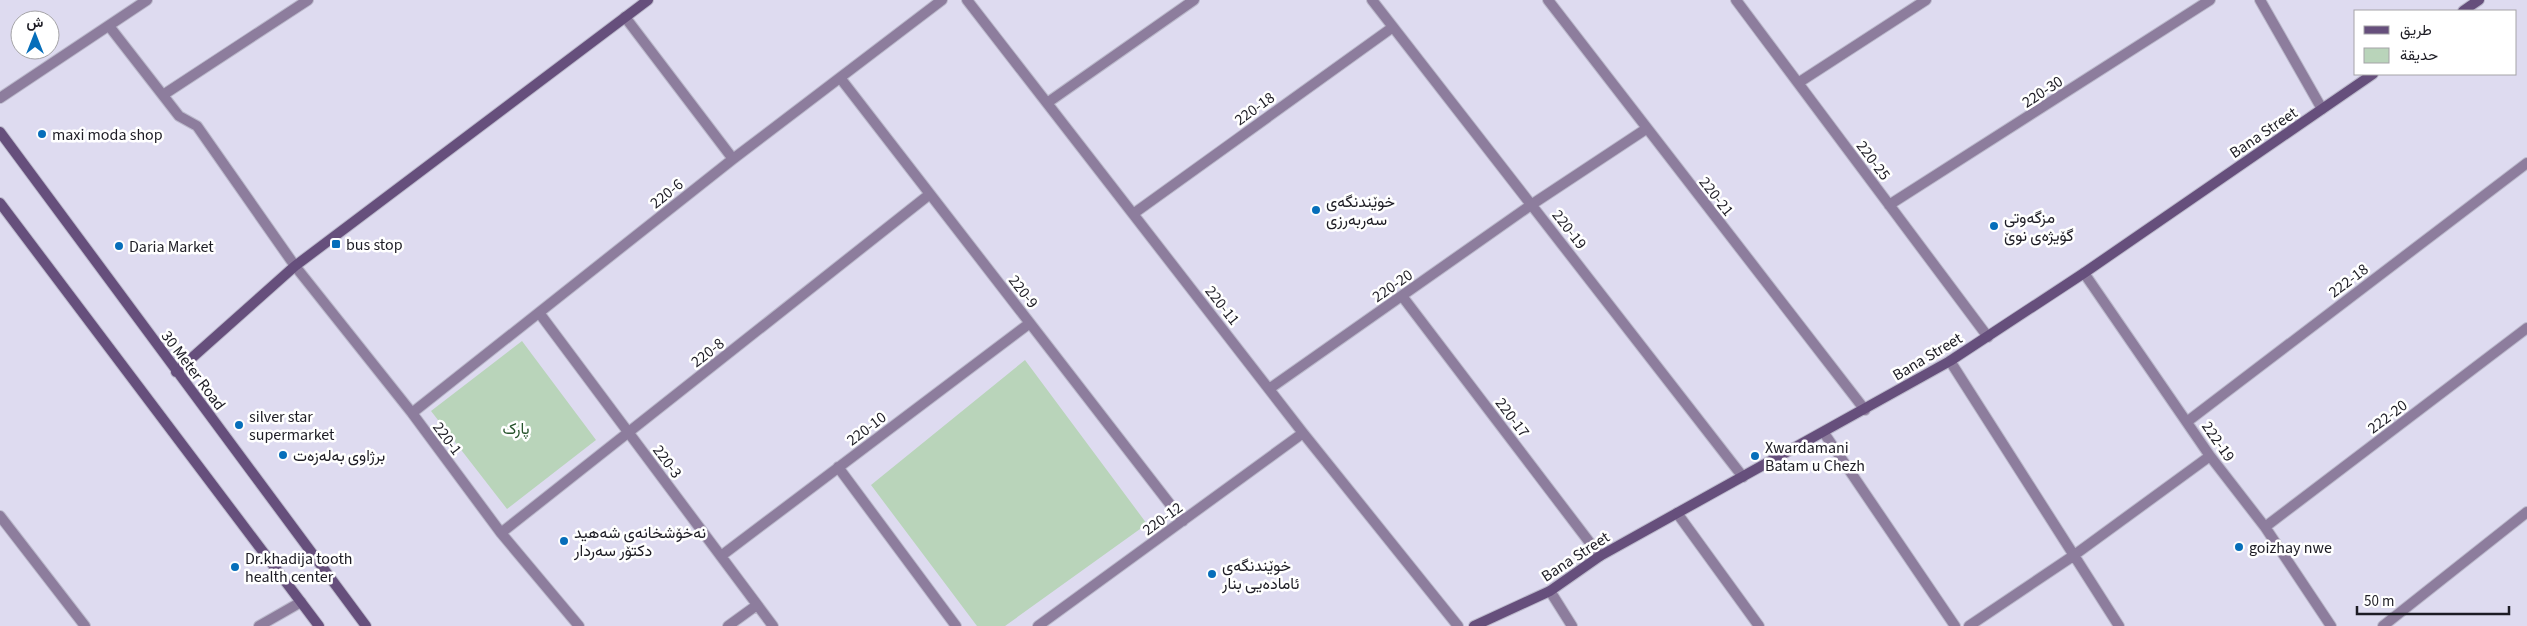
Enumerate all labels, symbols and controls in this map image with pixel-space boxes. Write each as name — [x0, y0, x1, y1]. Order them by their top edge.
north arrow — [10, 10, 60, 60]
legend — [2354, 10, 2517, 75]
text: ش — [27, 13, 44, 33]
text: طريق — [2400, 20, 2432, 41]
text: حديقة — [2400, 45, 2438, 66]
street label: 220-30 — [2018, 70, 2067, 113]
street label: 220-18 — [1230, 87, 1279, 131]
street label: Bana Street — [2225, 102, 2302, 164]
place label: maxi moda shop — [52, 124, 163, 146]
marker: maxi moda shop — [36, 128, 48, 140]
street label: 220-25 — [1851, 136, 1895, 185]
street label: 220-21 — [1694, 172, 1739, 221]
street label: 220-6 — [645, 174, 688, 214]
place label: خوێندنگەی سەربەرزی — [1326, 191, 1395, 231]
marker: خوێندنگەی سەربەرزی — [1310, 204, 1322, 216]
street label: 220-19 — [1547, 205, 1592, 254]
place label: مزگەوتی گۆیژەی نوێ — [2004, 207, 2074, 247]
marker: مزگەوتی گۆیژەی نوێ — [1988, 220, 2000, 232]
place label: bus stop — [346, 234, 403, 256]
place label: Daria Market — [129, 236, 214, 258]
marker: bus stop — [330, 238, 342, 250]
marker: Daria Market — [113, 240, 125, 252]
street label: 222-18 — [2324, 259, 2373, 303]
street label: 220-20 — [1368, 264, 1417, 308]
street label: 220-9 — [1003, 270, 1043, 313]
street label: 220-11 — [1200, 281, 1245, 330]
street label: 30 Meter Road — [156, 326, 230, 415]
street label: Bana Street — [1889, 327, 1967, 386]
street label: 220-8 — [686, 333, 729, 373]
street label: 220-17 — [1490, 393, 1534, 442]
street label: 222-20 — [2363, 395, 2412, 439]
place label: silver star supermarket — [249, 406, 335, 446]
street label: 220-10 — [842, 407, 891, 451]
street label: 220-1 — [427, 417, 467, 460]
street label: 222-19 — [2196, 417, 2240, 466]
park label: پارک — [502, 418, 530, 440]
marker: silver star supermarket — [233, 419, 245, 431]
place label: Xwardamani Batam u Chezh — [1765, 437, 1865, 477]
street label: 220-3 — [647, 440, 687, 483]
place label: برژاوی بەلەزەت — [293, 445, 385, 467]
marker: برژاوی بەلەزەت — [277, 449, 289, 461]
marker: Xwardamani Batam u Chezh — [1749, 450, 1761, 462]
street label: 220-12 — [1138, 497, 1187, 541]
place label: نەخۆشخانەی شەهید دکتۆر سەردار — [573, 522, 706, 562]
street label: Bana Street — [1537, 526, 1615, 587]
marker: نەخۆشخانەی شەهید دکتۆر سەردار — [558, 535, 570, 547]
place label: goizhay nwe — [2249, 537, 2332, 559]
marker: goizhay nwe — [2233, 541, 2245, 553]
place label: Dr.khadija tooth health center — [245, 548, 353, 588]
place label: خوێندنگەی ئامادەیی بنار — [1221, 555, 1300, 595]
marker: Dr.khadija tooth health center — [229, 561, 241, 573]
marker: خوێندنگەی ئامادەیی بنار — [1206, 568, 1218, 580]
scale bar — [2357, 584, 2510, 616]
text: 50 m — [2364, 591, 2394, 612]

